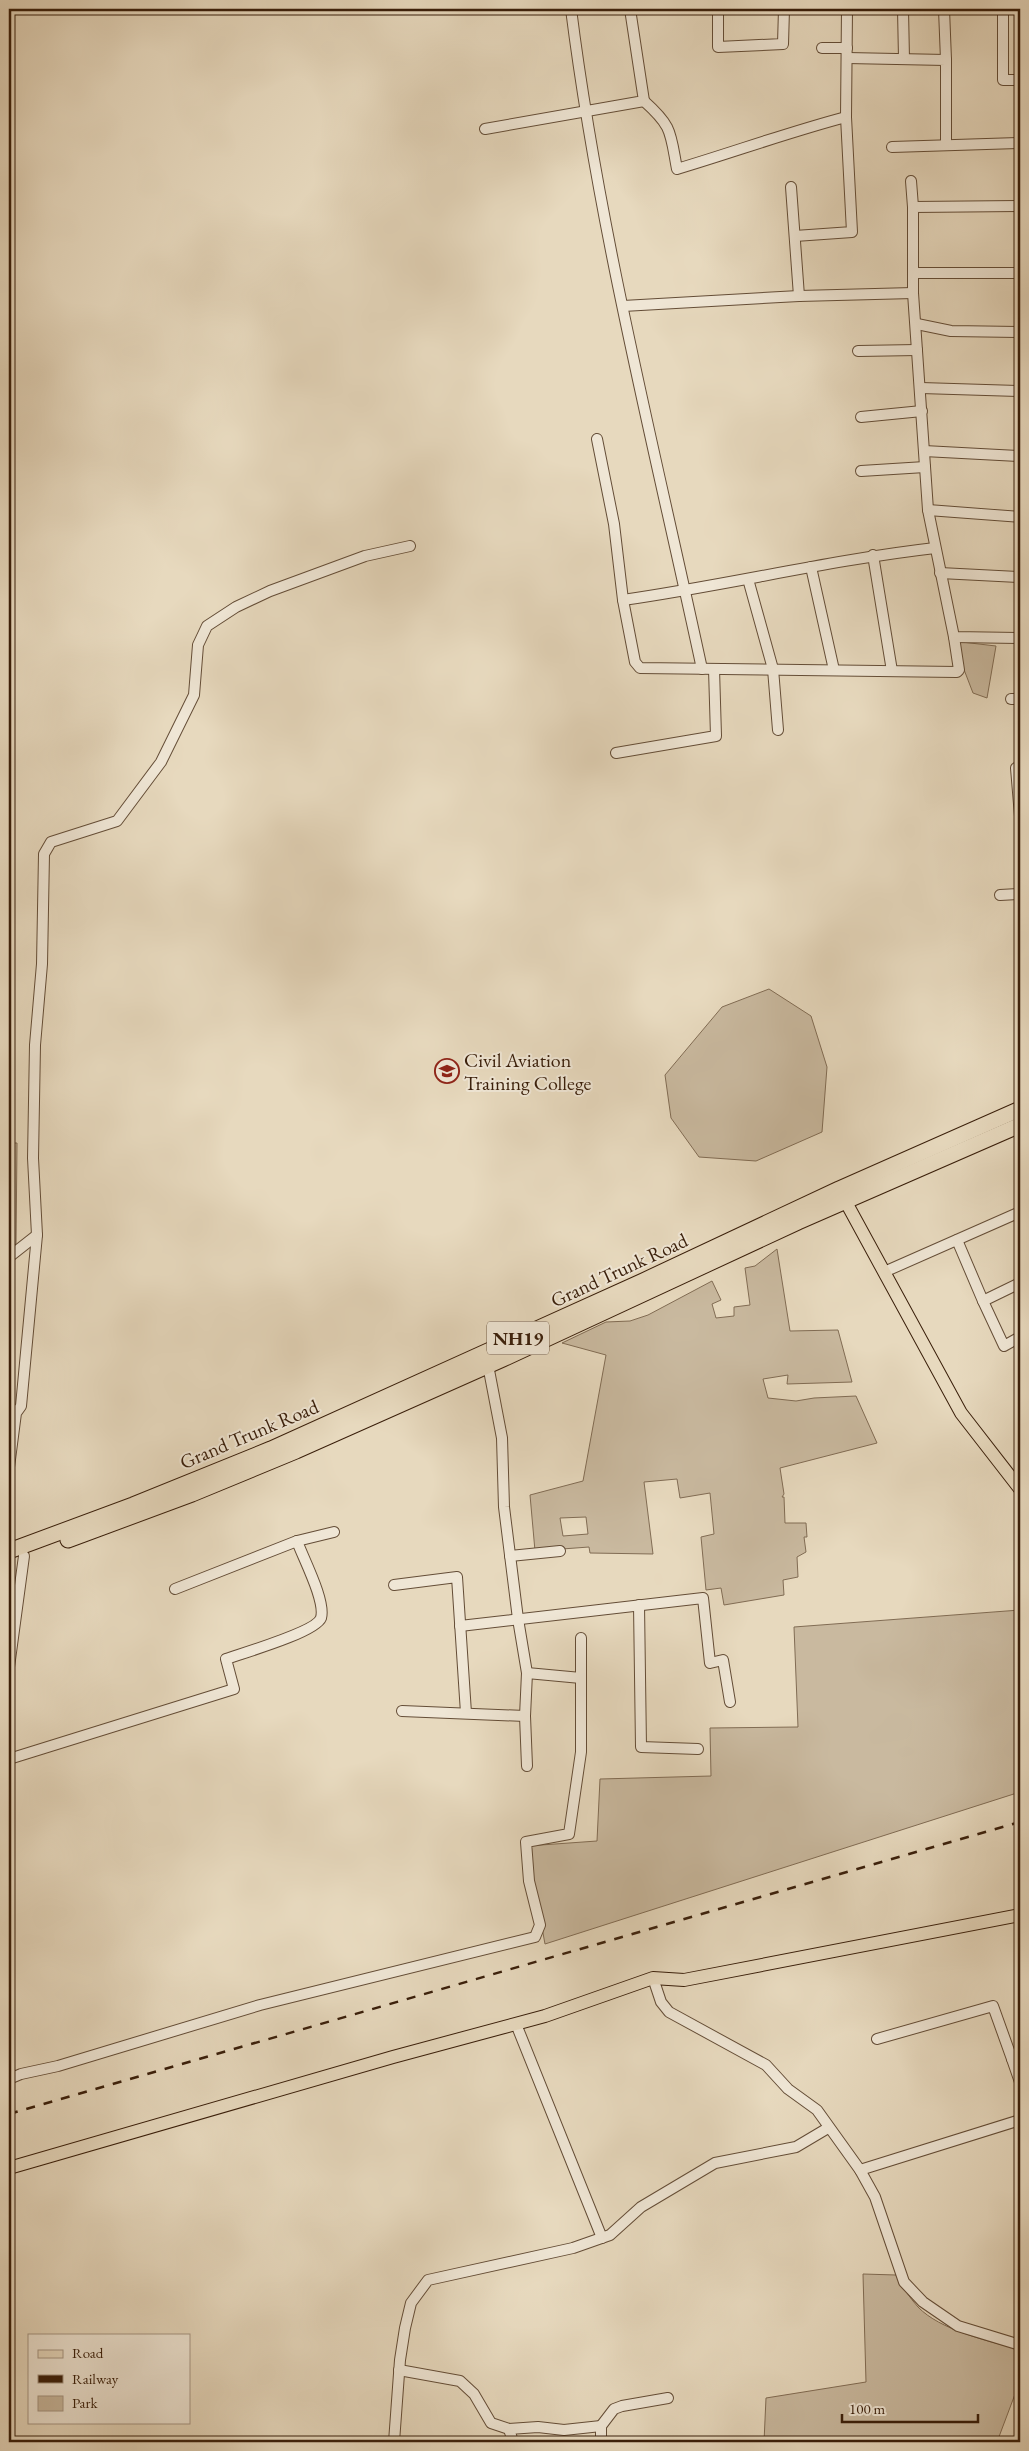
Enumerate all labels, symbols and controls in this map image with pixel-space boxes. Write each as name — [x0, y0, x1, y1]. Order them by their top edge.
place label: Civil Aviation Training College — [464, 1047, 592, 1096]
school or university icon: Civil Aviation Training College — [434, 1058, 460, 1084]
street label: Grand Trunk Road — [546, 1227, 693, 1313]
road number: NH19 — [487, 1322, 549, 1355]
street label: Grand Trunk Road — [176, 1393, 323, 1475]
legend — [28, 2334, 190, 2424]
text: Road — [72, 2343, 104, 2362]
text: Railway — [72, 2369, 119, 2388]
scale bar — [842, 2391, 978, 2423]
text: Park — [72, 2393, 99, 2412]
text: 100 m — [849, 2399, 886, 2418]

